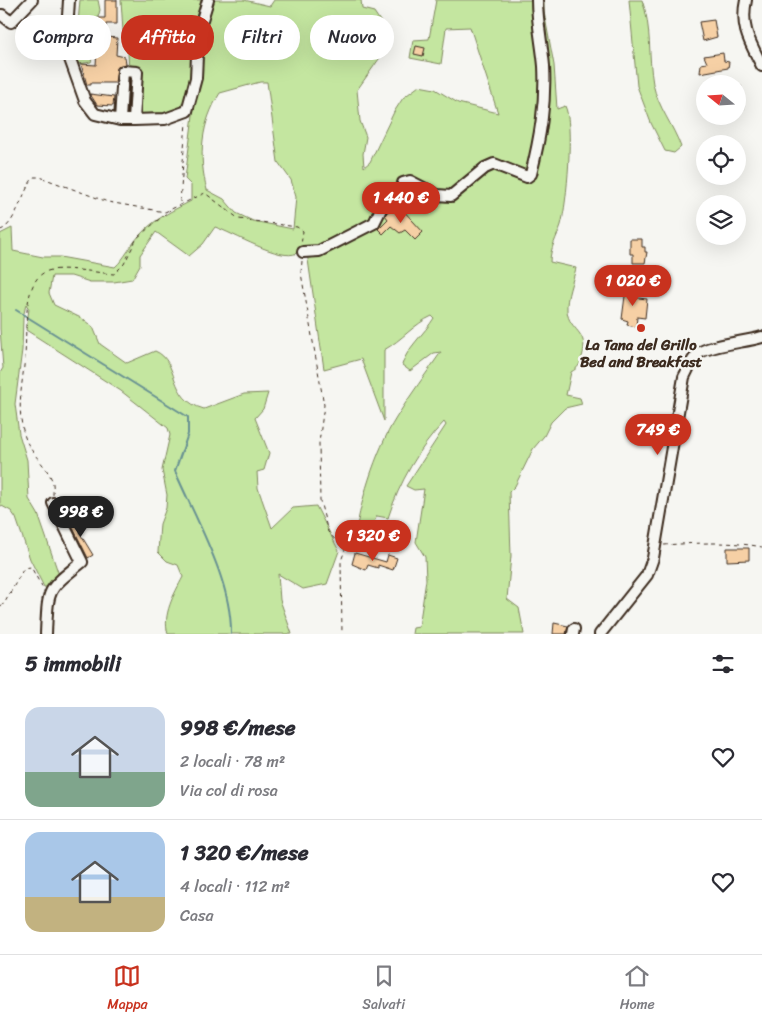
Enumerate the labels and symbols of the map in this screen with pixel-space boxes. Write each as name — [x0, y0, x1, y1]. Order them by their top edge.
north arrow — [696, 75, 746, 125]
pin: 1 440 € — [355, 182, 447, 224]
pin: 1 020 € — [587, 264, 679, 307]
marker: La Tana del Grillo Bed and Breakfast — [635, 322, 647, 334]
place label: La Tana del Grillo Bed and Breakfast — [580, 332, 703, 375]
pin: 749 € — [623, 414, 693, 456]
pin: 998 € — [46, 496, 116, 538]
pin: 1 320 € — [327, 520, 419, 562]

